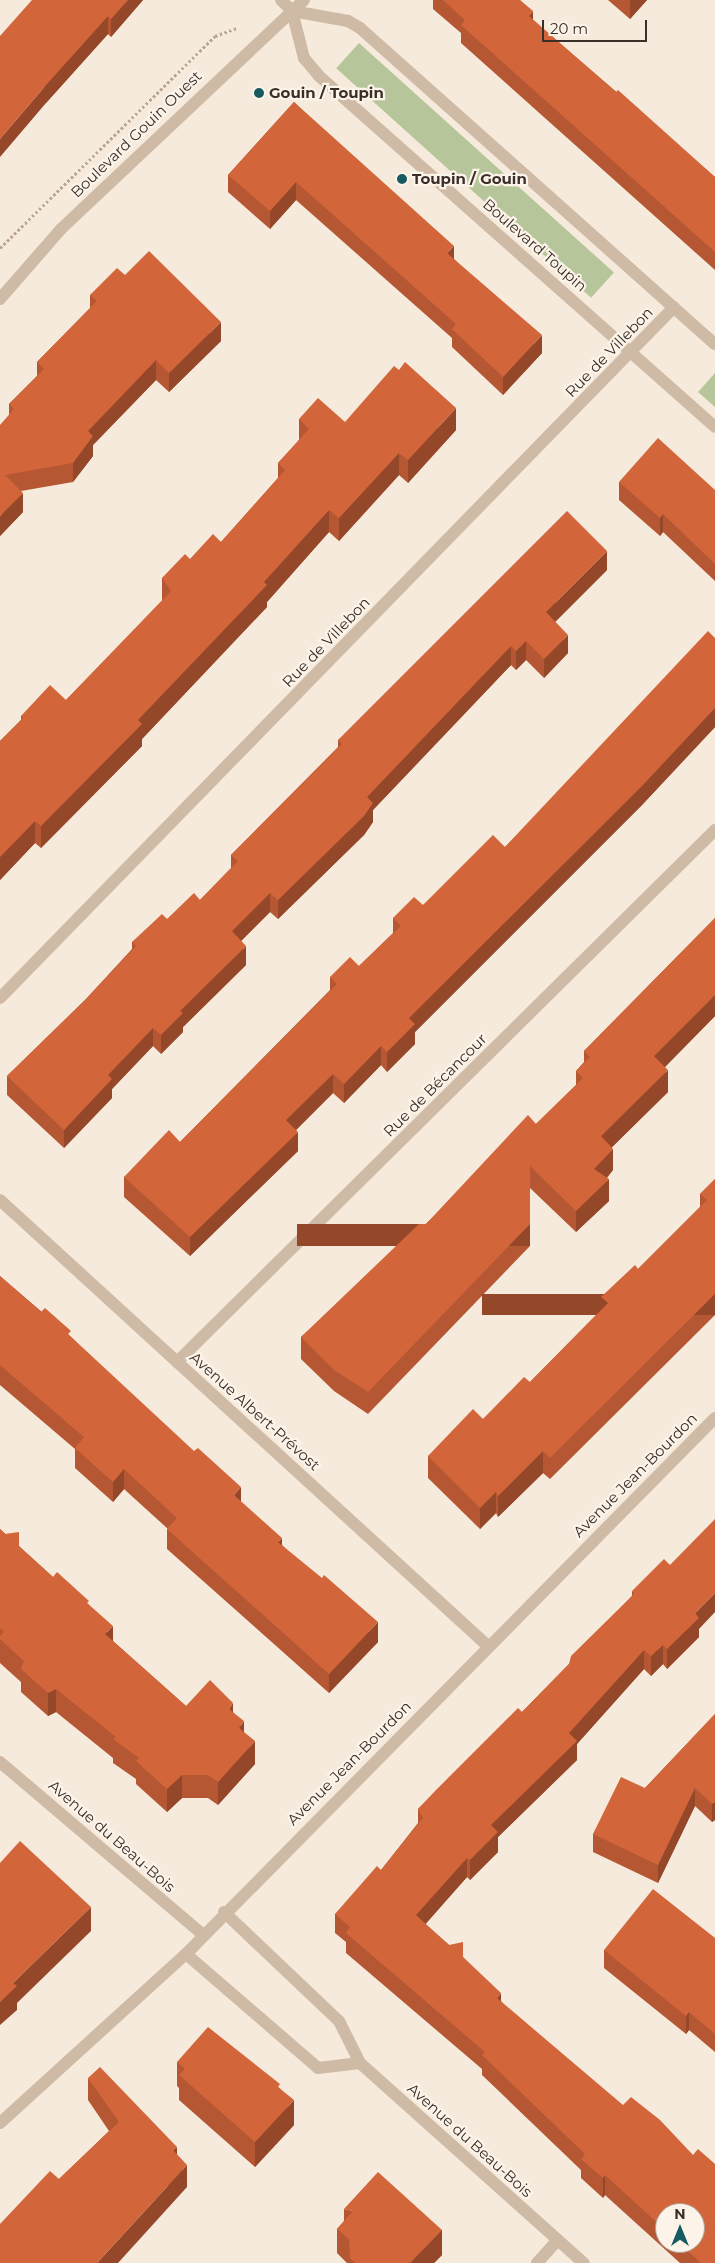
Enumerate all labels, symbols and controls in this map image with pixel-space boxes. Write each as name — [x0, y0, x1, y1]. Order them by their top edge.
scale bar — [545, 10, 650, 42]
text: 20 m — [550, 19, 588, 38]
street label: Boulevard Gouin Ouest — [67, 67, 205, 201]
place label: Gouin / Toupin — [269, 84, 384, 102]
marker: Gouin / Toupin — [253, 87, 265, 99]
place label: Toupin / Gouin — [412, 170, 527, 188]
marker: Toupin / Gouin — [396, 173, 408, 185]
street label: Boulevard Toupin — [479, 195, 591, 295]
street label: Rue de Villebon — [561, 303, 657, 401]
street label: Rue de Villebon — [278, 593, 374, 691]
street label: Rue de Bécancour — [380, 1030, 490, 1140]
street label: Avenue Albert-Prévost — [186, 1348, 324, 1474]
street label: Avenue Jean-Bourdon — [569, 1409, 701, 1541]
street label: Avenue Jean-Bourdon — [283, 1697, 415, 1829]
street label: Avenue du Beau-Bois — [45, 1776, 179, 1896]
street label: Avenue du Beau-Bois — [404, 2079, 536, 2201]
north arrow — [655, 2203, 705, 2253]
text: N — [674, 2205, 686, 2223]

